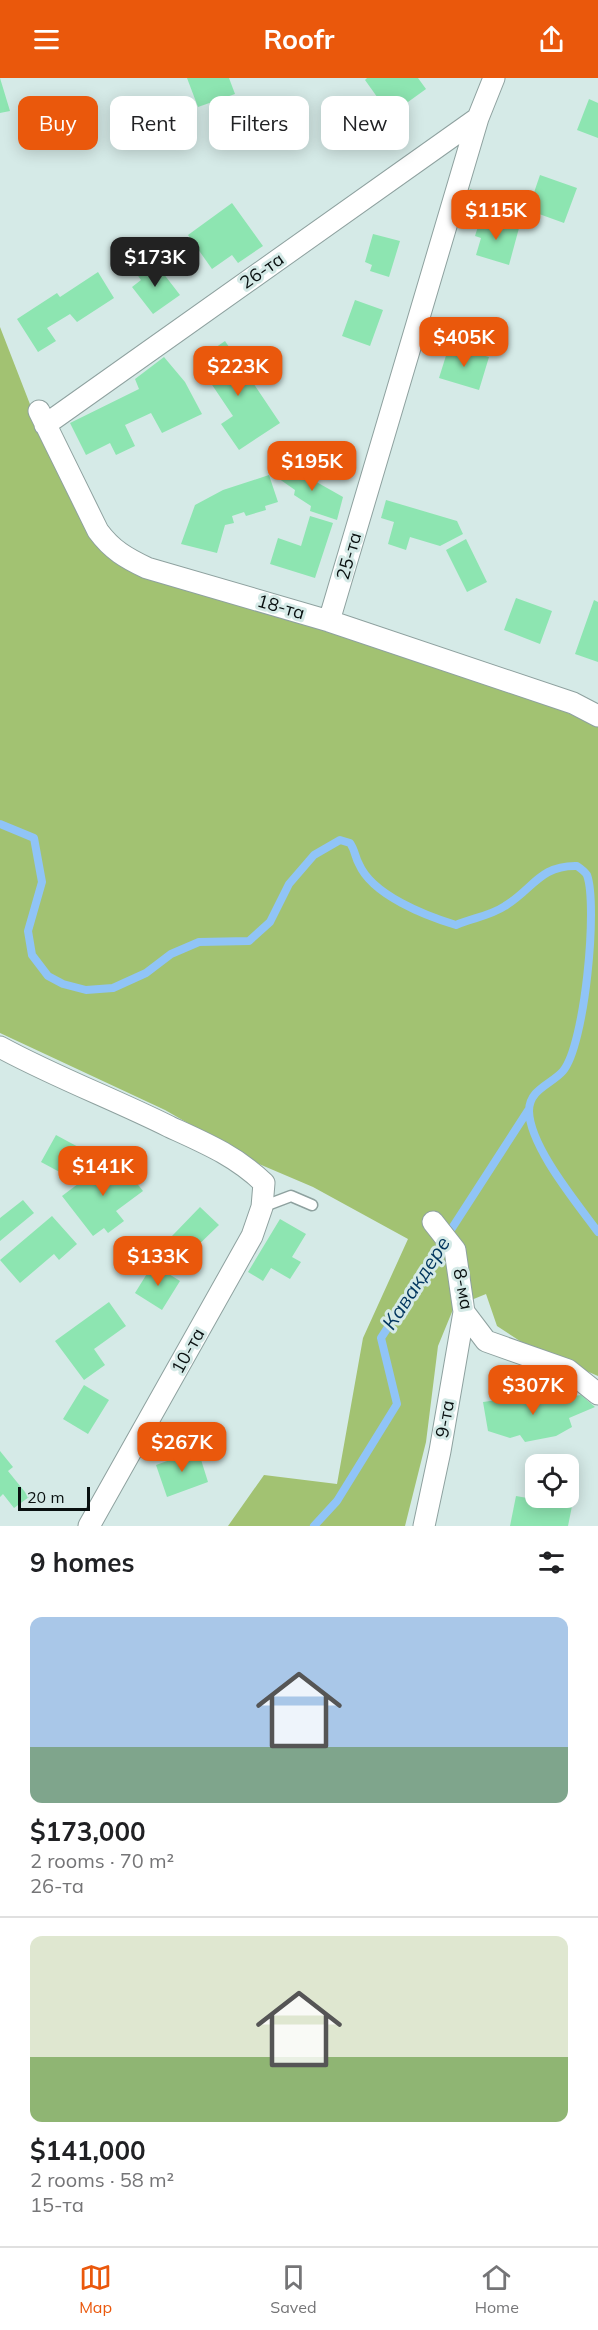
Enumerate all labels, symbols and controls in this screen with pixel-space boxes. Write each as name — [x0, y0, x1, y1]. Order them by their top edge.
text: Roofr — [264, 22, 334, 56]
icon: menu — [30, 23, 63, 56]
icon: share — [535, 23, 568, 56]
chip: Buy — [18, 96, 98, 150]
chip: Rent — [110, 96, 197, 150]
chip: Filters — [209, 96, 309, 150]
chip: New — [321, 96, 409, 150]
pin: $115K — [454, 190, 538, 241]
text: $115K — [465, 197, 527, 222]
pin: $173K — [113, 237, 197, 288]
text: $173K — [124, 244, 186, 269]
street label: 26-та — [235, 247, 288, 294]
pin: $405K — [422, 317, 506, 368]
text: $405K — [433, 324, 495, 349]
pin: $223K — [196, 346, 280, 397]
text: $223K — [207, 353, 269, 378]
pin: $195K — [270, 441, 354, 492]
text: $195K — [281, 448, 343, 473]
street label: 25-та — [331, 529, 366, 582]
street label: 18-та — [255, 589, 308, 624]
pin: $141K — [61, 1146, 145, 1197]
text: $141K — [72, 1153, 134, 1178]
water label: Кавакдере — [376, 1231, 455, 1334]
pin: $133K — [116, 1236, 200, 1287]
text: $133K — [127, 1243, 189, 1268]
street label: 8-ма — [448, 1266, 479, 1312]
street label: 10-та — [166, 1324, 209, 1378]
pin: $307K — [491, 1365, 575, 1416]
text: $307K — [502, 1372, 564, 1397]
street label: 9-та — [430, 1398, 459, 1439]
pin: $267K — [140, 1422, 224, 1473]
text: $267K — [151, 1429, 213, 1454]
map controls — [525, 1454, 579, 1508]
button: locate — [525, 1454, 579, 1508]
scale bar — [18, 1484, 90, 1512]
text: 20 m — [27, 1487, 64, 1507]
text: 9 homes — [30, 1546, 134, 1579]
icon: filters — [535, 1546, 568, 1579]
icon: home — [245, 1656, 353, 1764]
text: $173,000 — [30, 1815, 146, 1848]
text: 2 rooms · 70 m² — [30, 1848, 174, 1873]
text: 26-та — [30, 1873, 84, 1898]
icon: home — [245, 1975, 353, 2083]
text: $141,000 — [30, 2134, 146, 2167]
text: 2 rooms · 58 m² — [30, 2167, 174, 2192]
text: 15-та — [30, 2192, 84, 2217]
tab: Map — [79, 2261, 112, 2317]
tab: Saved — [270, 2261, 317, 2317]
tab: Home — [475, 2261, 519, 2317]

